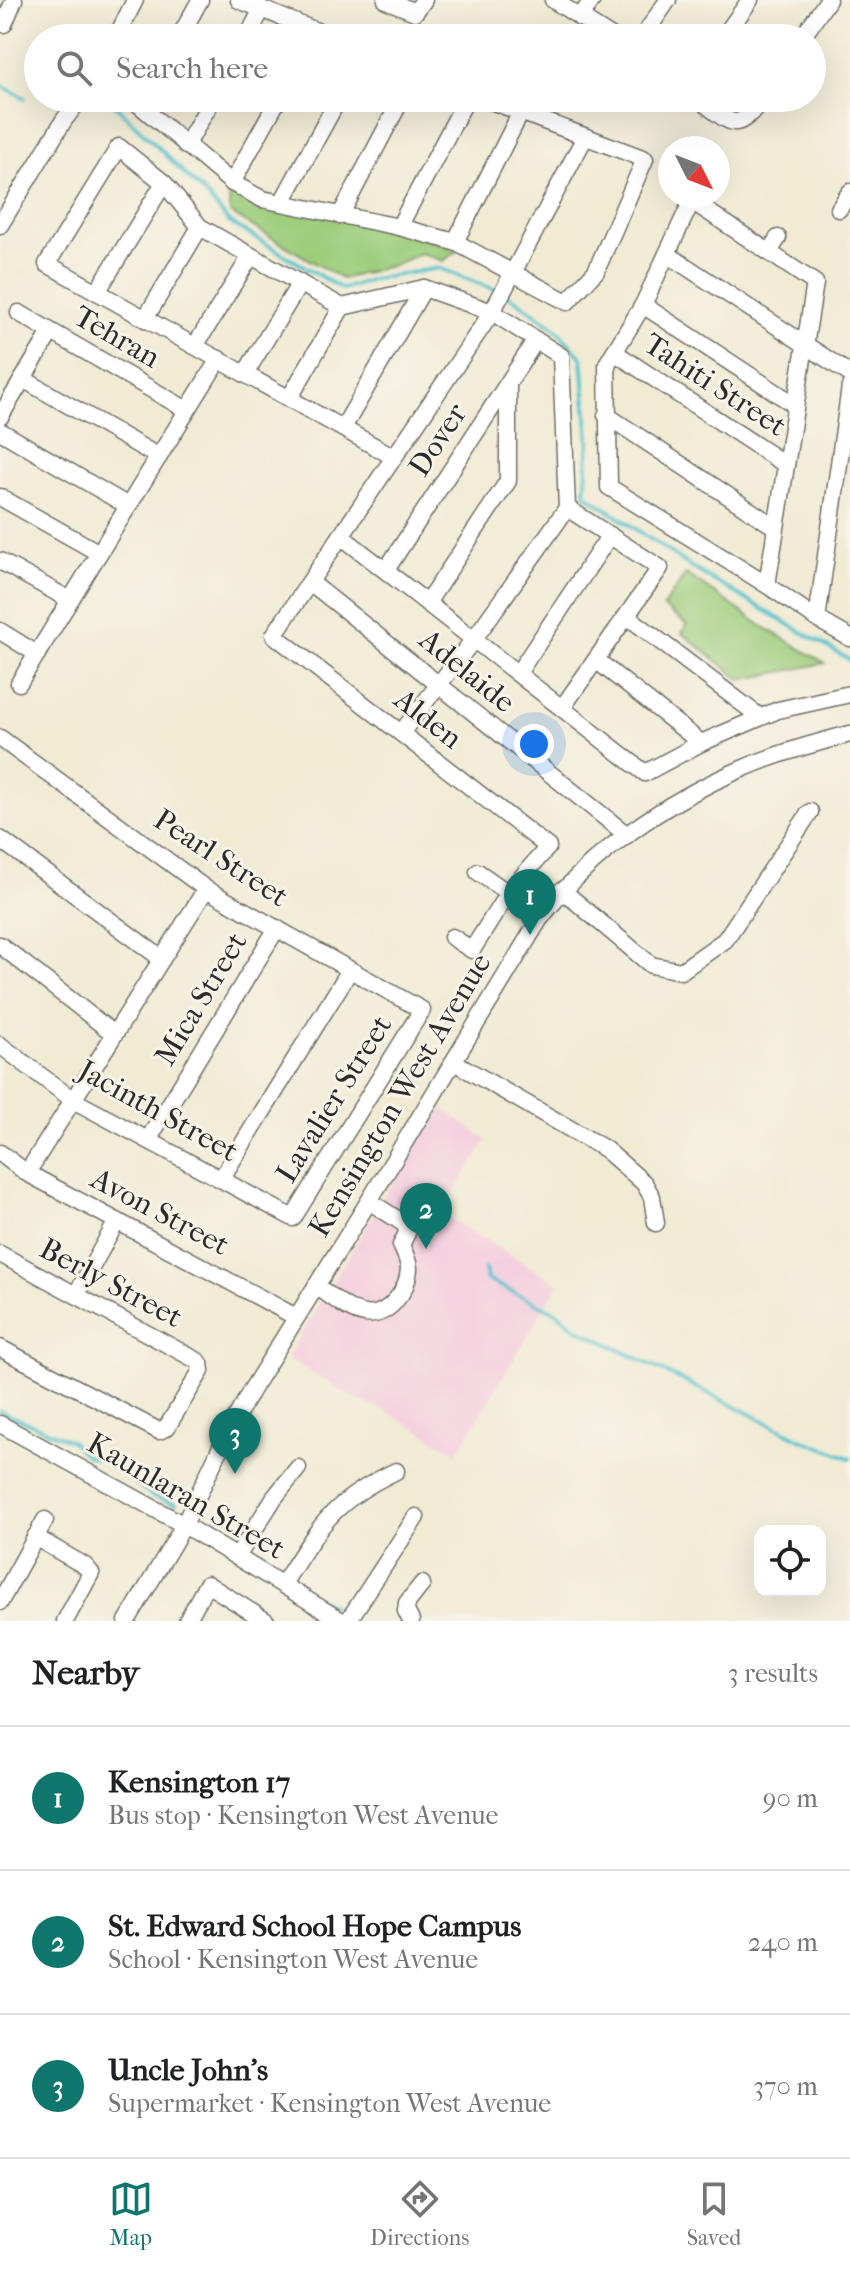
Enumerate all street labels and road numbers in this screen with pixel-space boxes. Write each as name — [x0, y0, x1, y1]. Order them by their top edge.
street label: Tehran — [68, 299, 167, 376]
street label: Tahiti Street — [637, 326, 793, 444]
street label: Dover — [402, 397, 474, 483]
street label: Adelaide — [411, 621, 522, 720]
street label: Alden — [386, 681, 469, 757]
street label: Pearl Street — [147, 802, 295, 914]
street label: Mica Street — [148, 926, 254, 1072]
street label: Kensington West Avenue — [301, 947, 499, 1243]
street label: Lavalier Street — [269, 1009, 399, 1189]
street label: Jacinth Street — [70, 1052, 244, 1169]
street label: Avon Street — [84, 1161, 235, 1263]
street label: Berly Street — [34, 1231, 188, 1335]
street label: Kaunlaran Street — [81, 1425, 291, 1567]

